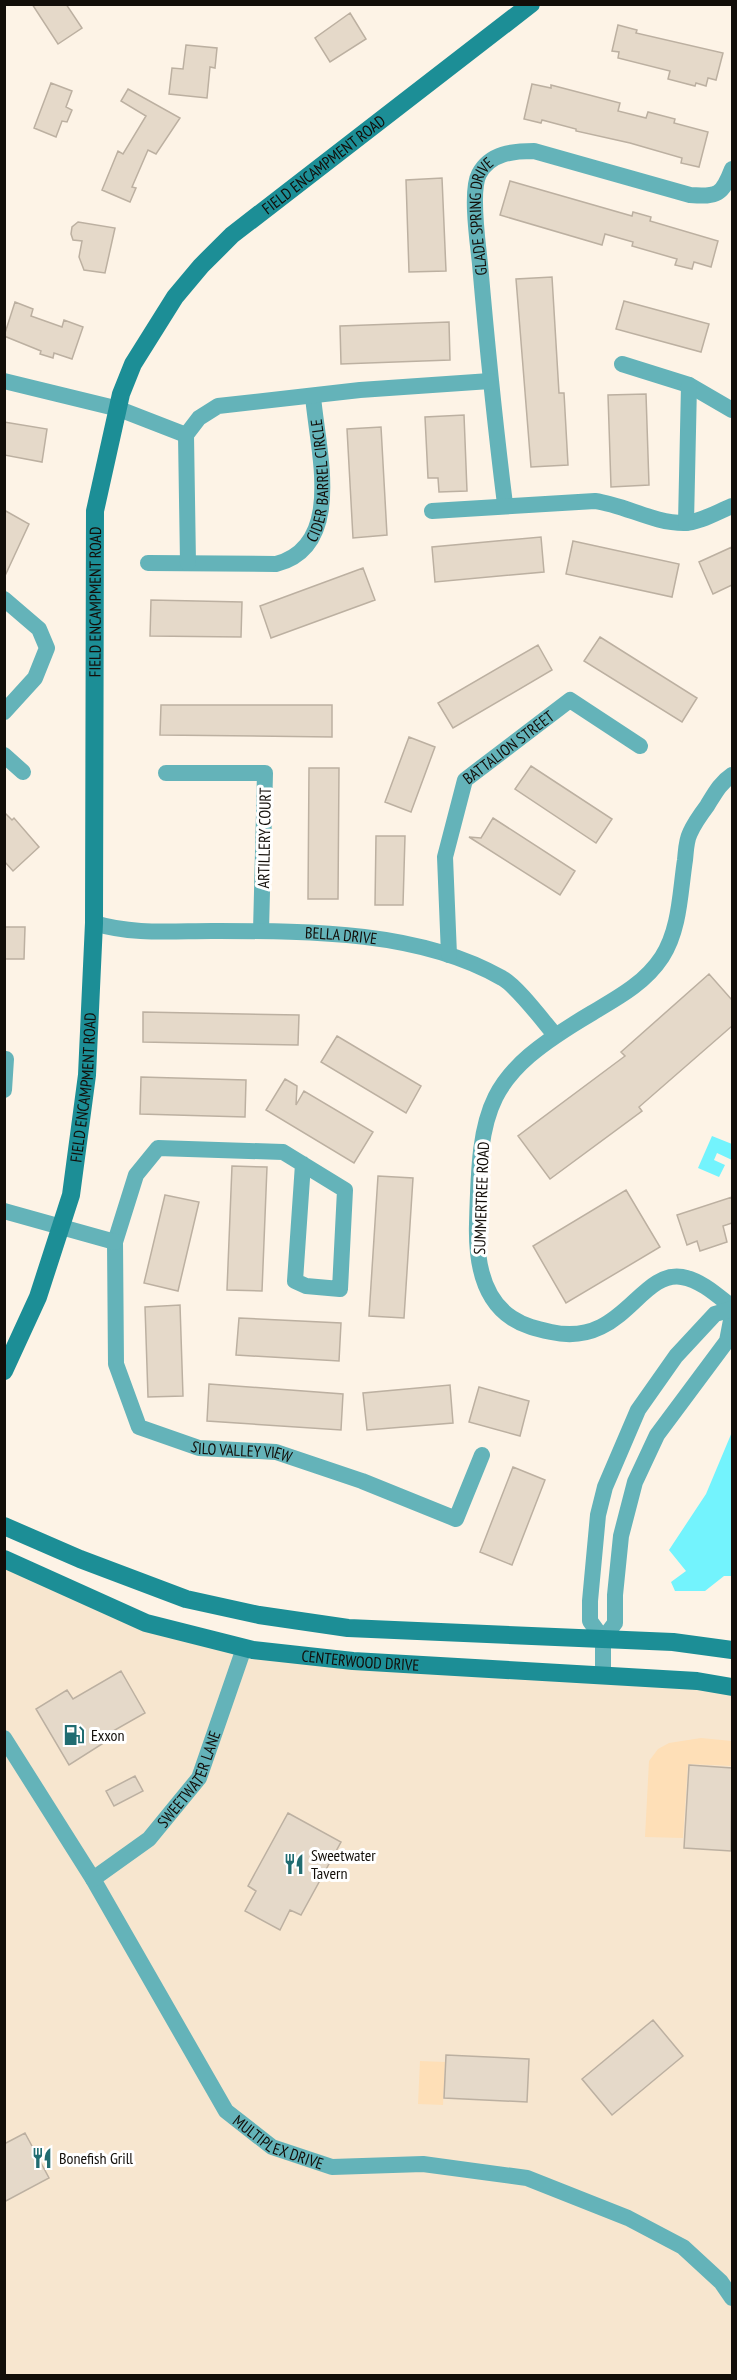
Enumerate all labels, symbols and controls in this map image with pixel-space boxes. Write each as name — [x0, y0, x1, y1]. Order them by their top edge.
street label: FIELD ENCAMPMENT ROAD — [258, 110, 389, 218]
street label: GLADE SPRING DRIVE — [465, 153, 497, 276]
street label: CIDER BARREL CIRCLE — [301, 418, 332, 545]
street label: FIELD ENCAMPMENT ROAD — [85, 527, 105, 677]
street label: BATTALION STREET — [459, 706, 558, 788]
street label: ARTILLERY COURT — [253, 787, 275, 889]
street label: BELLA DRIVE — [304, 922, 379, 948]
street label: FIELD ENCAMPMENT ROAD — [65, 1012, 100, 1164]
street label: SUMMERTREE ROAD — [469, 1141, 493, 1255]
street label: SILO VALLEY VIEW — [188, 1436, 295, 1467]
street label: CENTERWOOD DRIVE — [300, 1645, 420, 1675]
fuel station icon: Exxon — [62, 1723, 86, 1747]
place label: Exxon — [91, 1725, 125, 1745]
street label: SWEETWATER LANE — [153, 1728, 225, 1831]
place label: Sweetwater Tavern — [311, 1845, 376, 1883]
restaurant icon: Sweetwater Tavern — [282, 1852, 306, 1876]
street label: MULTIPLEX DRIVE — [229, 2110, 326, 2173]
restaurant icon: Bonefish Grill — [30, 2146, 54, 2170]
place label: Bonefish Grill — [59, 2148, 133, 2168]

